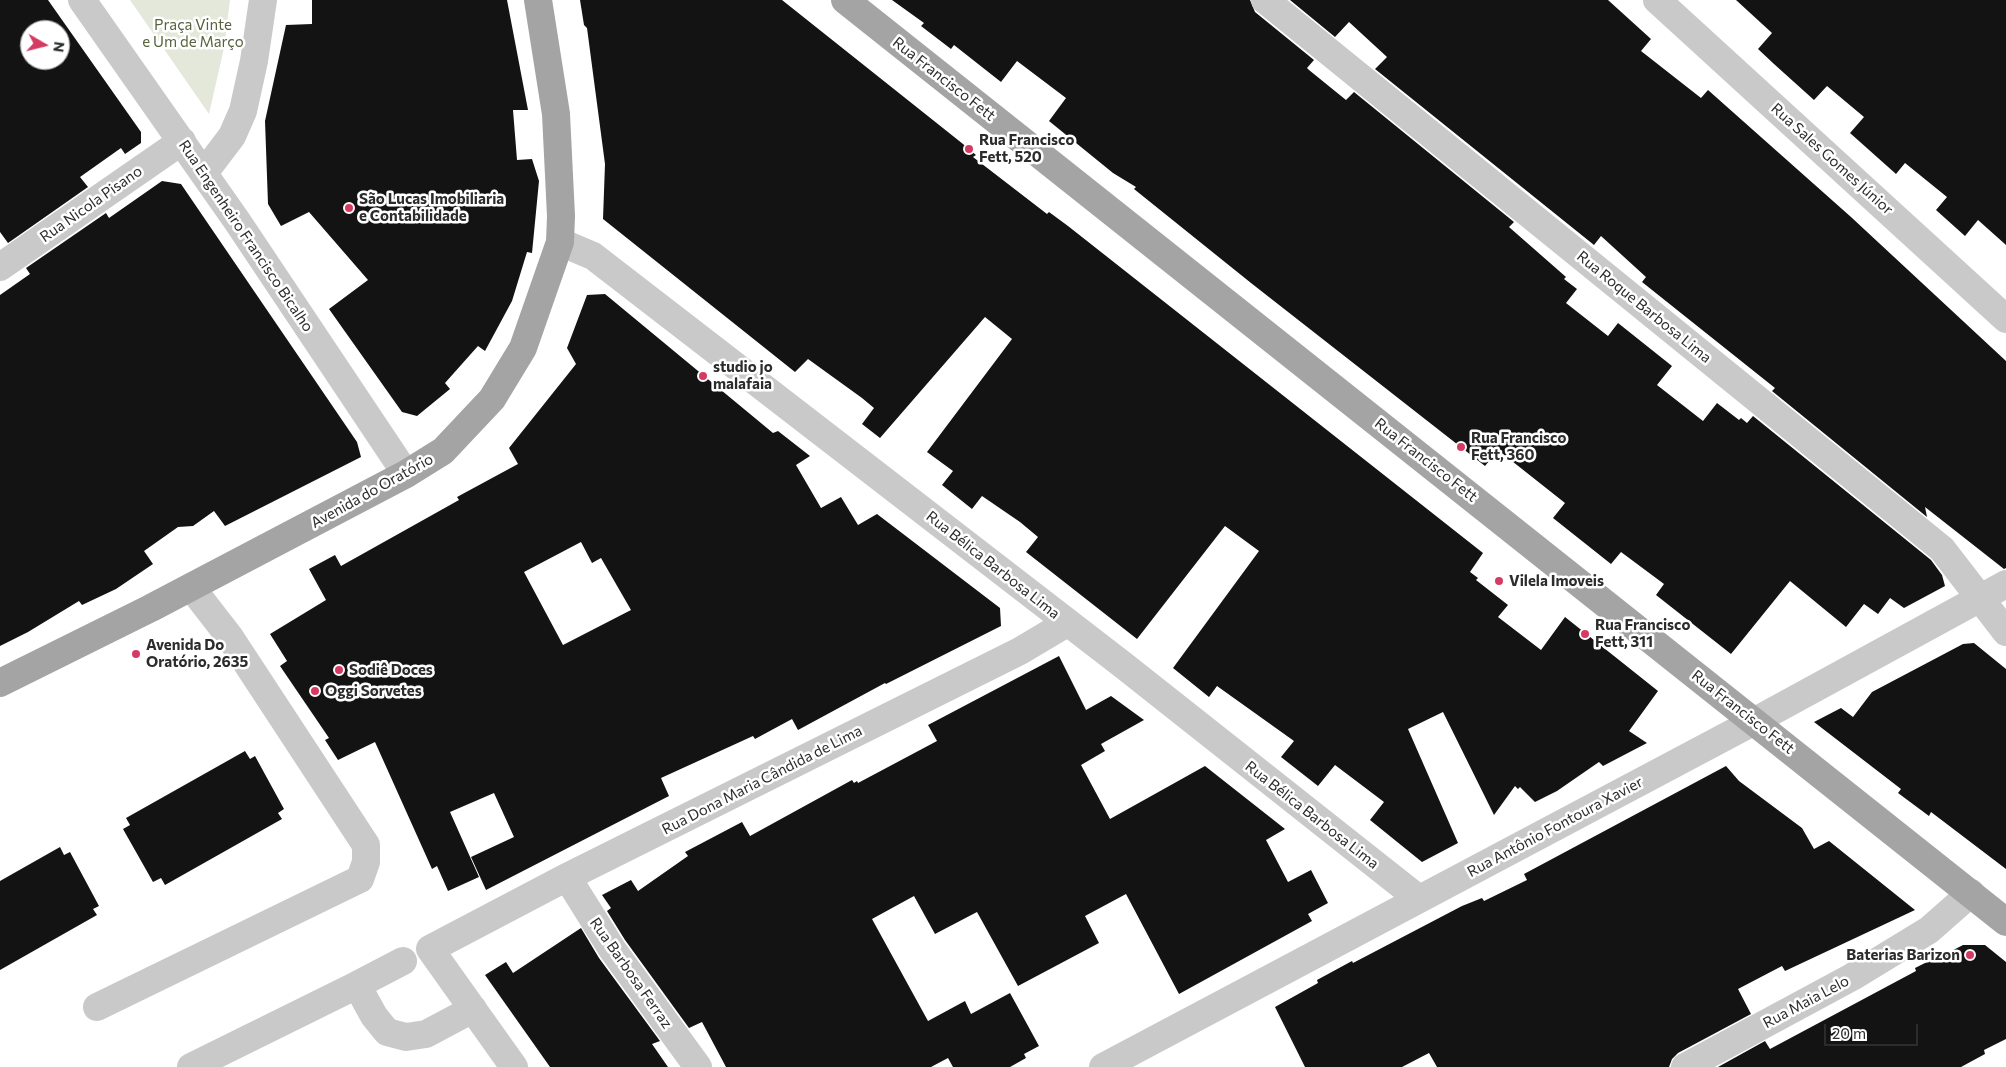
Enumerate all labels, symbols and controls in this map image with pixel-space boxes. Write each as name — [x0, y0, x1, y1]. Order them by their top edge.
park label: Praça Vinte e Um de Março — [142, 16, 244, 51]
north arrow — [20, 20, 70, 70]
street label: Rua Francisco Fett — [889, 33, 999, 125]
text: N — [50, 41, 69, 53]
street label: Rua Sales Gomes Júnior — [1767, 99, 1897, 219]
place label: Rua Francisco Fett, 520 — [979, 131, 1074, 166]
street label: Rua Engenheiro Francisco Bicalho — [175, 137, 317, 335]
marker: Rua Francisco Fett, 520 — [963, 143, 975, 155]
street label: Rua Nicola Pisano — [36, 162, 146, 246]
place label: São Lucas Imobiliaria e Contabilidade — [359, 190, 504, 225]
marker: São Lucas Imobiliaria e Contabilidade — [343, 202, 355, 214]
street label: Rua Roque Barbosa Lima — [1573, 247, 1715, 367]
place label: studio jo malafaia — [713, 358, 773, 393]
marker: studio jo malafaia — [697, 370, 709, 382]
street label: Rua Francisco Fett — [1371, 414, 1481, 506]
place label: Rua Francisco Fett, 360 — [1471, 429, 1566, 464]
marker: Rua Francisco Fett, 360 — [1455, 441, 1467, 453]
street label: Avenida do Oratório — [308, 450, 436, 532]
street label: Rua Bélica Barbosa Lima — [923, 507, 1063, 623]
place label: Vilela Imoveis — [1509, 572, 1604, 590]
marker: Vilela Imoveis — [1493, 575, 1505, 587]
place label: Rua Francisco Fett, 311 — [1595, 616, 1690, 651]
marker: Rua Francisco Fett, 311 — [1579, 628, 1591, 640]
place label: Avenida Do Oratório, 2635 — [146, 636, 248, 671]
marker: Avenida Do Oratório, 2635 — [130, 648, 142, 660]
place label: Sodiê Doces — [349, 661, 433, 679]
marker: Sodiê Doces — [333, 664, 345, 676]
street label: Rua Francisco Fett — [1688, 666, 1798, 758]
place label: Oggi Sorvetes — [325, 682, 422, 700]
marker: Oggi Sorvetes — [309, 685, 321, 697]
street label: Rua Dona Maria Cândida de Lima — [659, 722, 865, 838]
street label: Rua Bélica Barbosa Lima — [1242, 757, 1382, 873]
street label: Rua Antônio Fontoura Xavier — [1464, 773, 1646, 881]
street label: Rua Barbosa Ferraz — [586, 914, 676, 1032]
place label: Baterias Barizon — [1846, 946, 1960, 964]
marker: Baterias Barizon — [1964, 949, 1976, 961]
street label: Rua Maia Lelo — [1760, 972, 1852, 1032]
scale bar — [1826, 1014, 1920, 1046]
text: 20 m — [1832, 1024, 1866, 1042]

